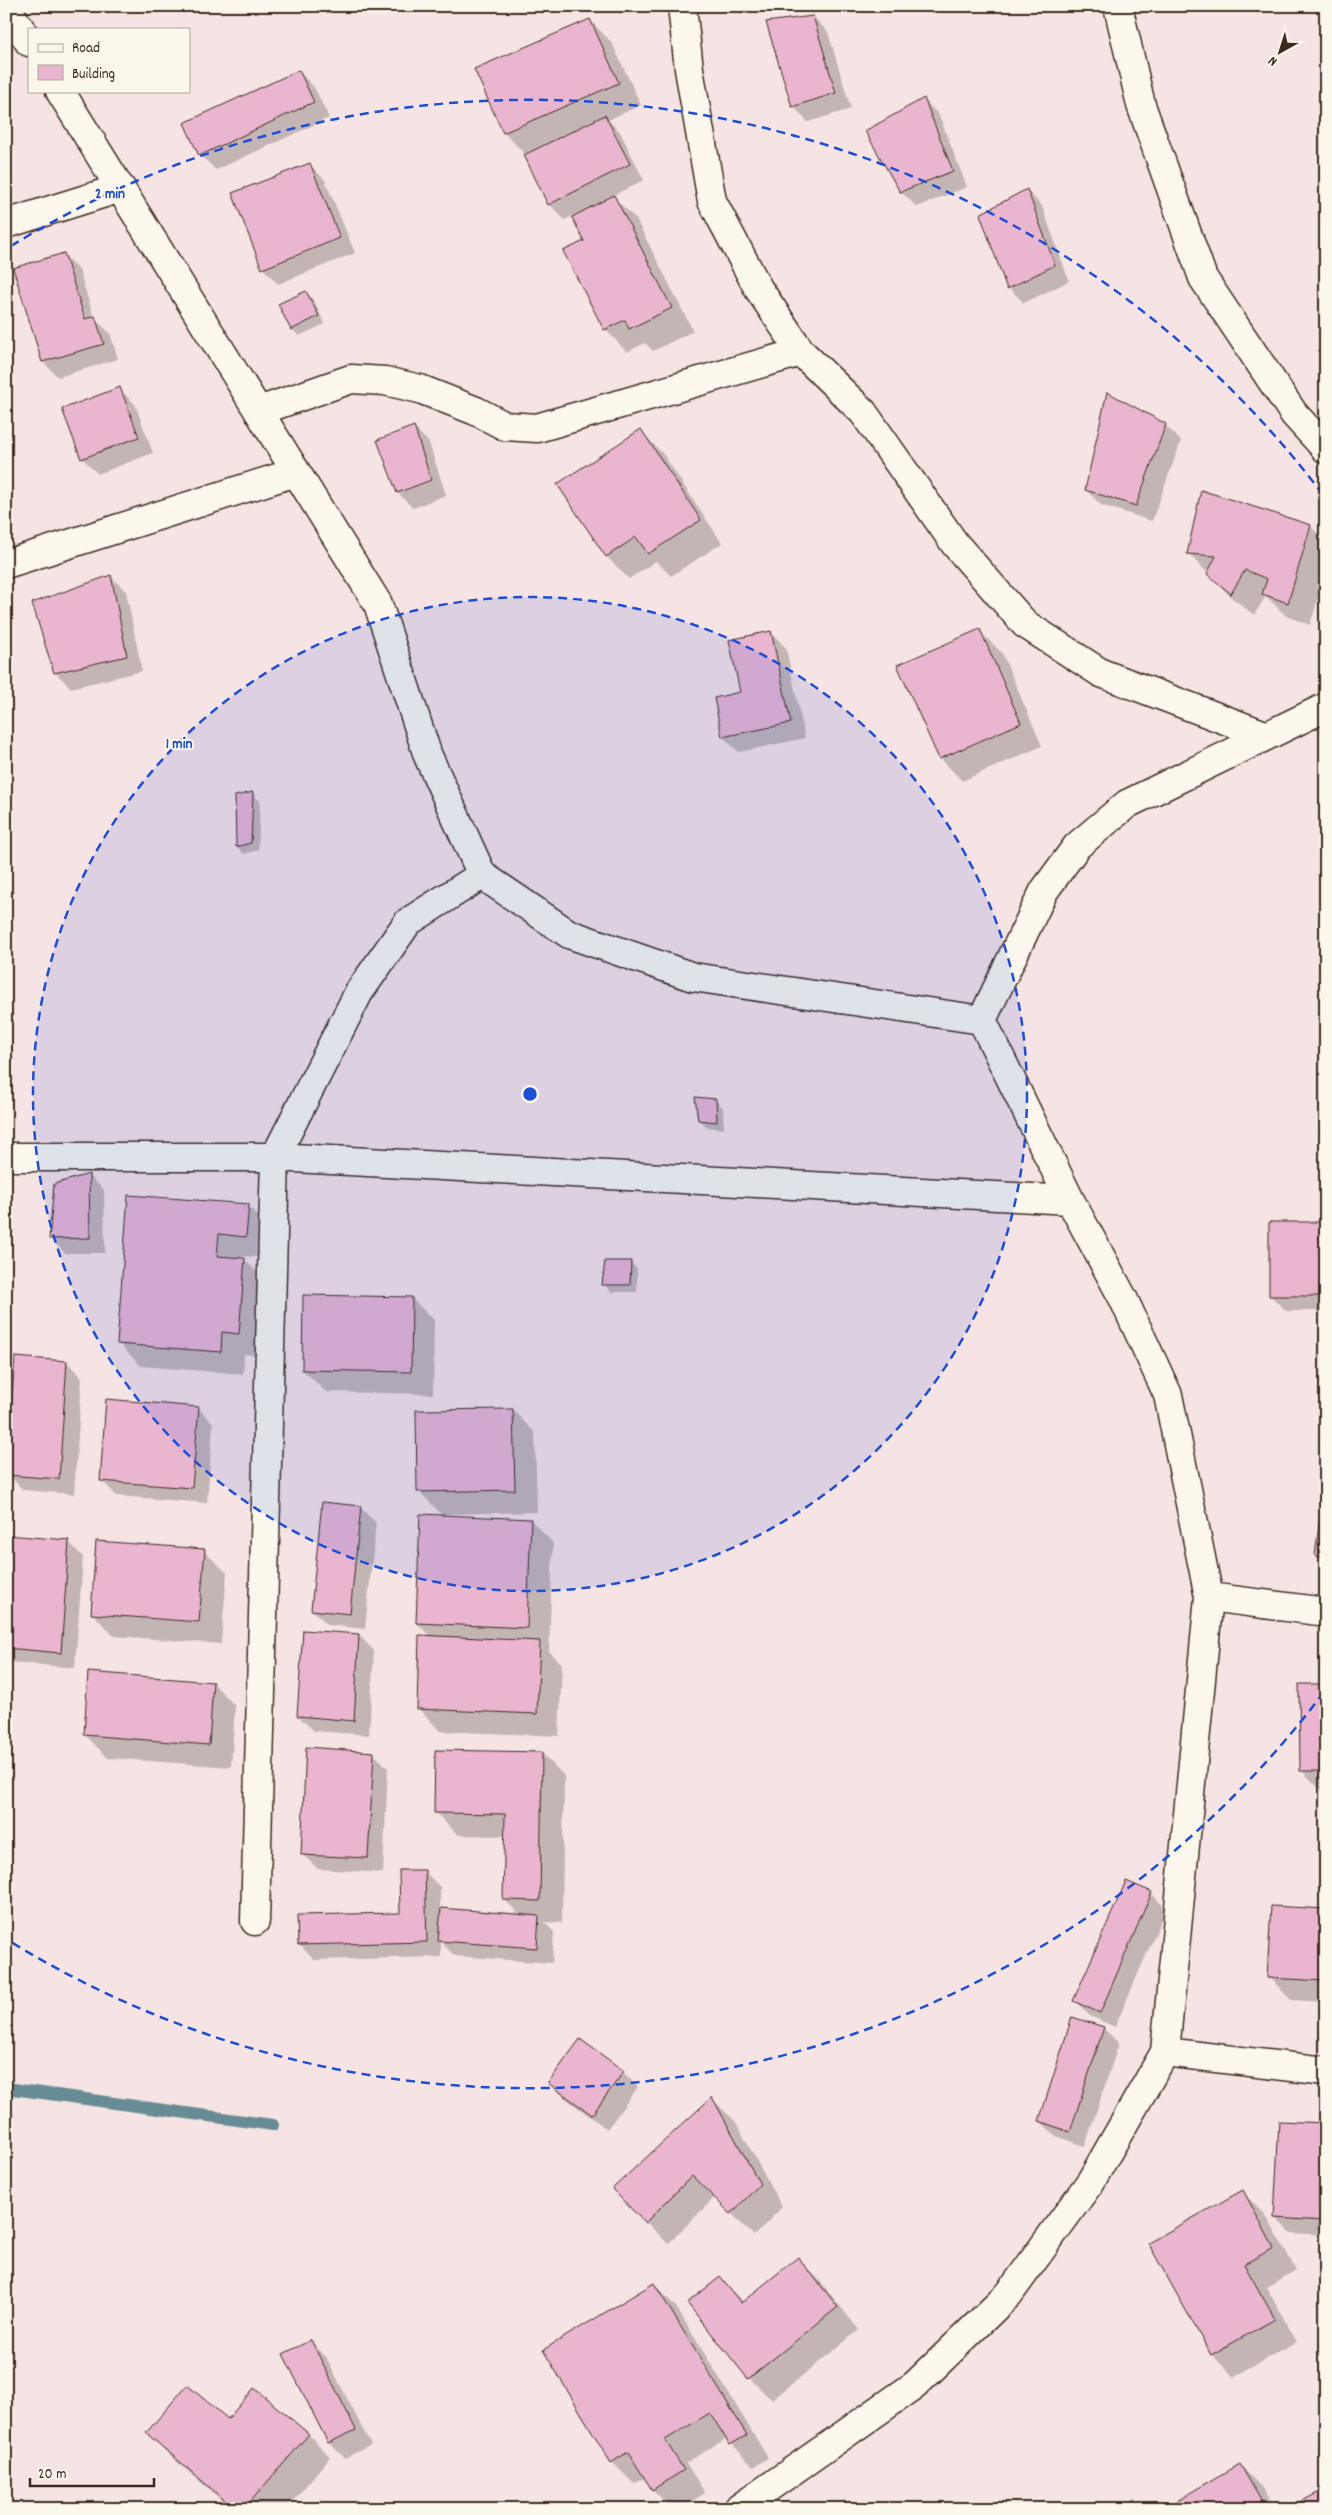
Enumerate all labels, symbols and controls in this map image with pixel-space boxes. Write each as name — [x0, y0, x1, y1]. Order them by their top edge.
legend — [28, 28, 190, 92]
north arrow — [1254, 28, 1304, 78]
text: Road — [72, 38, 100, 60]
text: N — [1264, 51, 1282, 70]
text: Building — [72, 64, 115, 86]
text: 2 min — [95, 184, 125, 206]
text: 1 min — [166, 734, 192, 756]
centre of rings — [521, 1085, 539, 1103]
scale bar — [30, 2455, 154, 2487]
text: 20 m — [38, 2464, 66, 2486]

